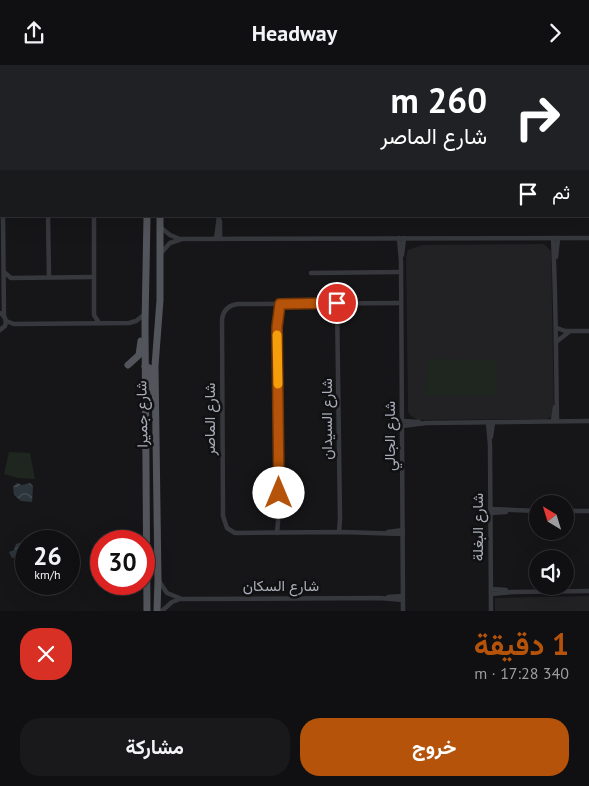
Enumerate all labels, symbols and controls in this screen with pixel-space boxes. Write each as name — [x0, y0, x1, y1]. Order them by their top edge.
icon: share — [20, 19, 48, 47]
text: Headway — [252, 19, 337, 47]
icon: forward — [541, 19, 569, 47]
text: 260 m — [390, 77, 487, 123]
icon: right — [505, 85, 570, 150]
text: شارع الماصر — [380, 122, 487, 150]
icon: arrive — [514, 180, 542, 208]
text: ثم — [552, 180, 570, 204]
pin — [316, 282, 358, 324]
icon: arrive — [323, 289, 351, 317]
street label: شارع السيدان — [317, 378, 338, 460]
street label: شارع جميرا — [131, 380, 154, 448]
street label: شارع الماصر — [200, 382, 221, 456]
street label: شارع الجالي — [380, 401, 403, 471]
position arrow — [252, 466, 304, 518]
street label: شارع البغلة — [468, 493, 489, 561]
north arrow — [529, 495, 574, 540]
map controls — [529, 495, 574, 595]
speed limit sign: 30 — [90, 530, 155, 595]
text: 26 — [33, 540, 62, 572]
button: sound — [529, 550, 574, 595]
text: km/h — [34, 567, 61, 582]
street label: شارع السكان — [243, 576, 319, 597]
text: 1 دقيقة — [474, 624, 569, 663]
button: close — [20, 628, 72, 680]
text: 340 m · 17:28 — [474, 663, 569, 683]
button: مشاركة — [20, 718, 290, 776]
button: خروج — [300, 718, 569, 776]

